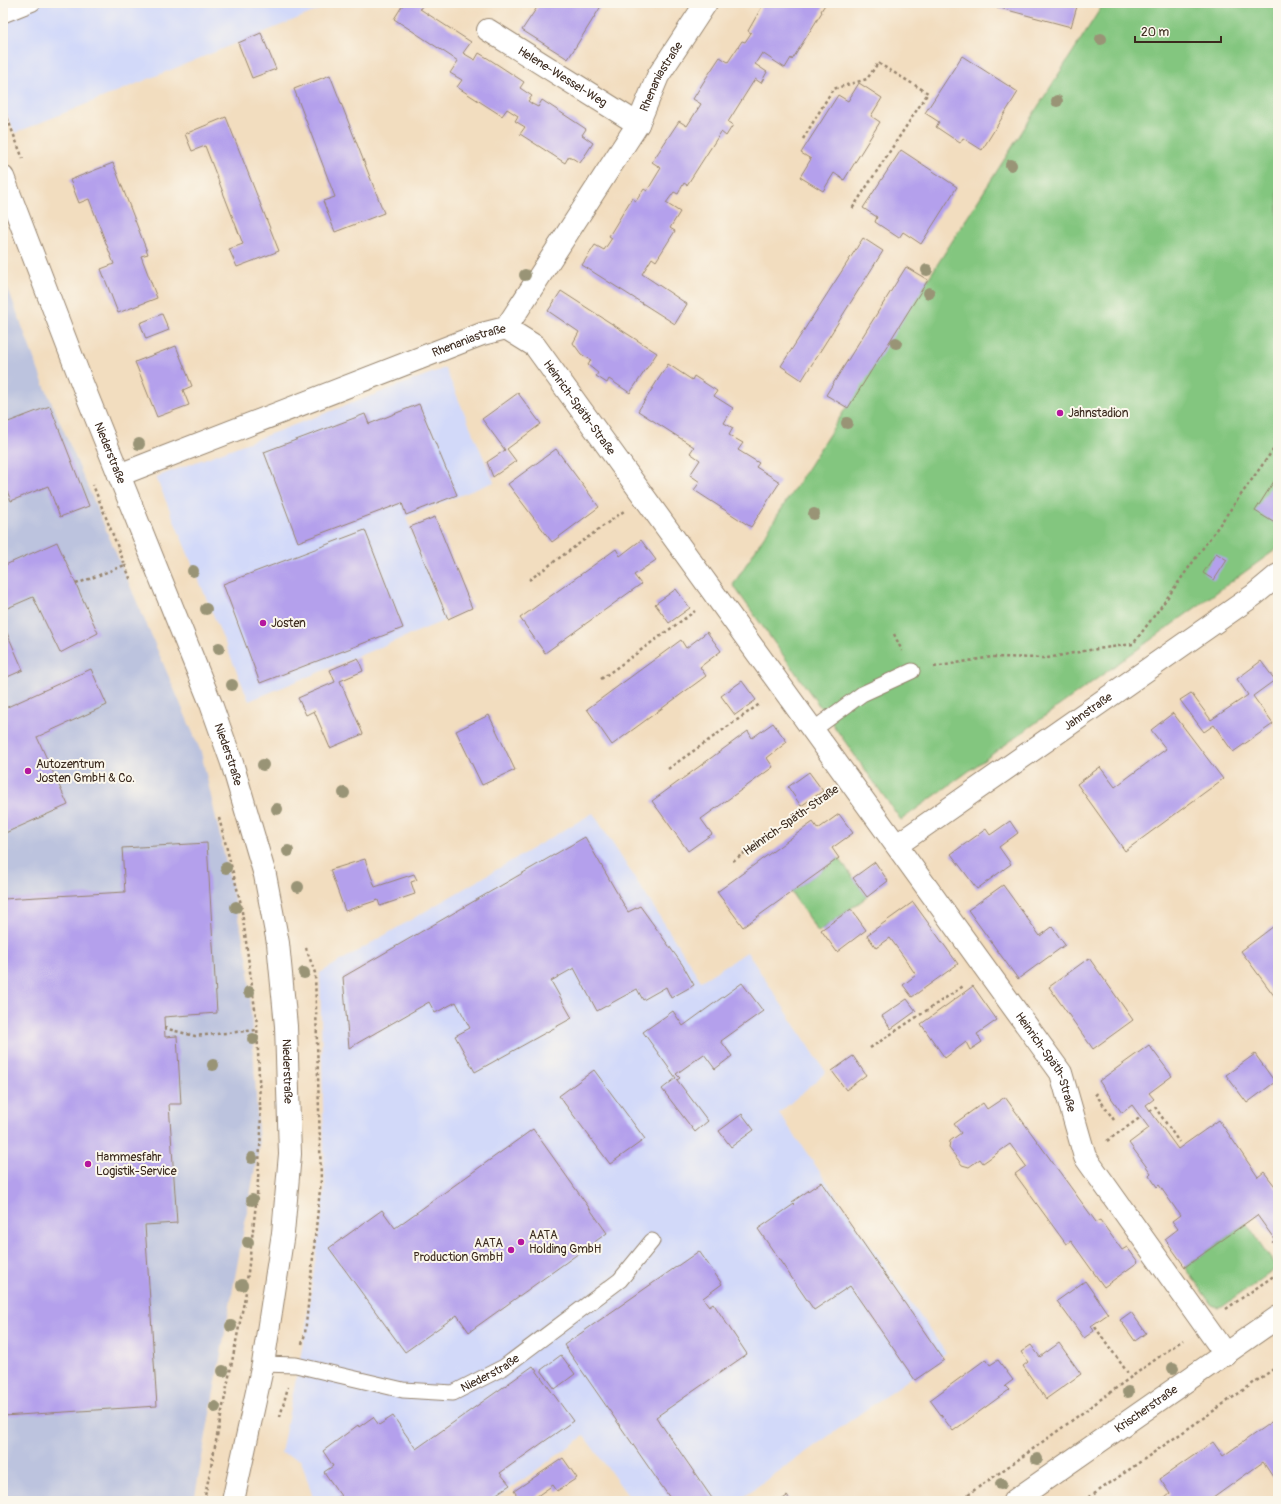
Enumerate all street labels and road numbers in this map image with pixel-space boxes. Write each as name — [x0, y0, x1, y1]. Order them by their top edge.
street label: Rhenaniastraße — [637, 39, 686, 114]
street label: Helene-Wessel-Weg — [515, 44, 610, 111]
street label: Rhenaniastraße — [430, 321, 508, 361]
street label: Heinrich-Späth-Straße — [540, 357, 618, 458]
street label: Niederstraße — [91, 420, 129, 486]
street label: Jahnstraße — [1061, 689, 1115, 734]
street label: Niederstraße — [210, 721, 245, 788]
street label: Heinrich-Späth-Straße — [741, 782, 842, 859]
street label: Heinrich-Späth-Straße — [1012, 1010, 1079, 1114]
street label: Niederstraße — [278, 1039, 295, 1104]
street label: Niederstraße — [458, 1351, 523, 1396]
street label: Krischerstraße — [1112, 1382, 1181, 1437]

